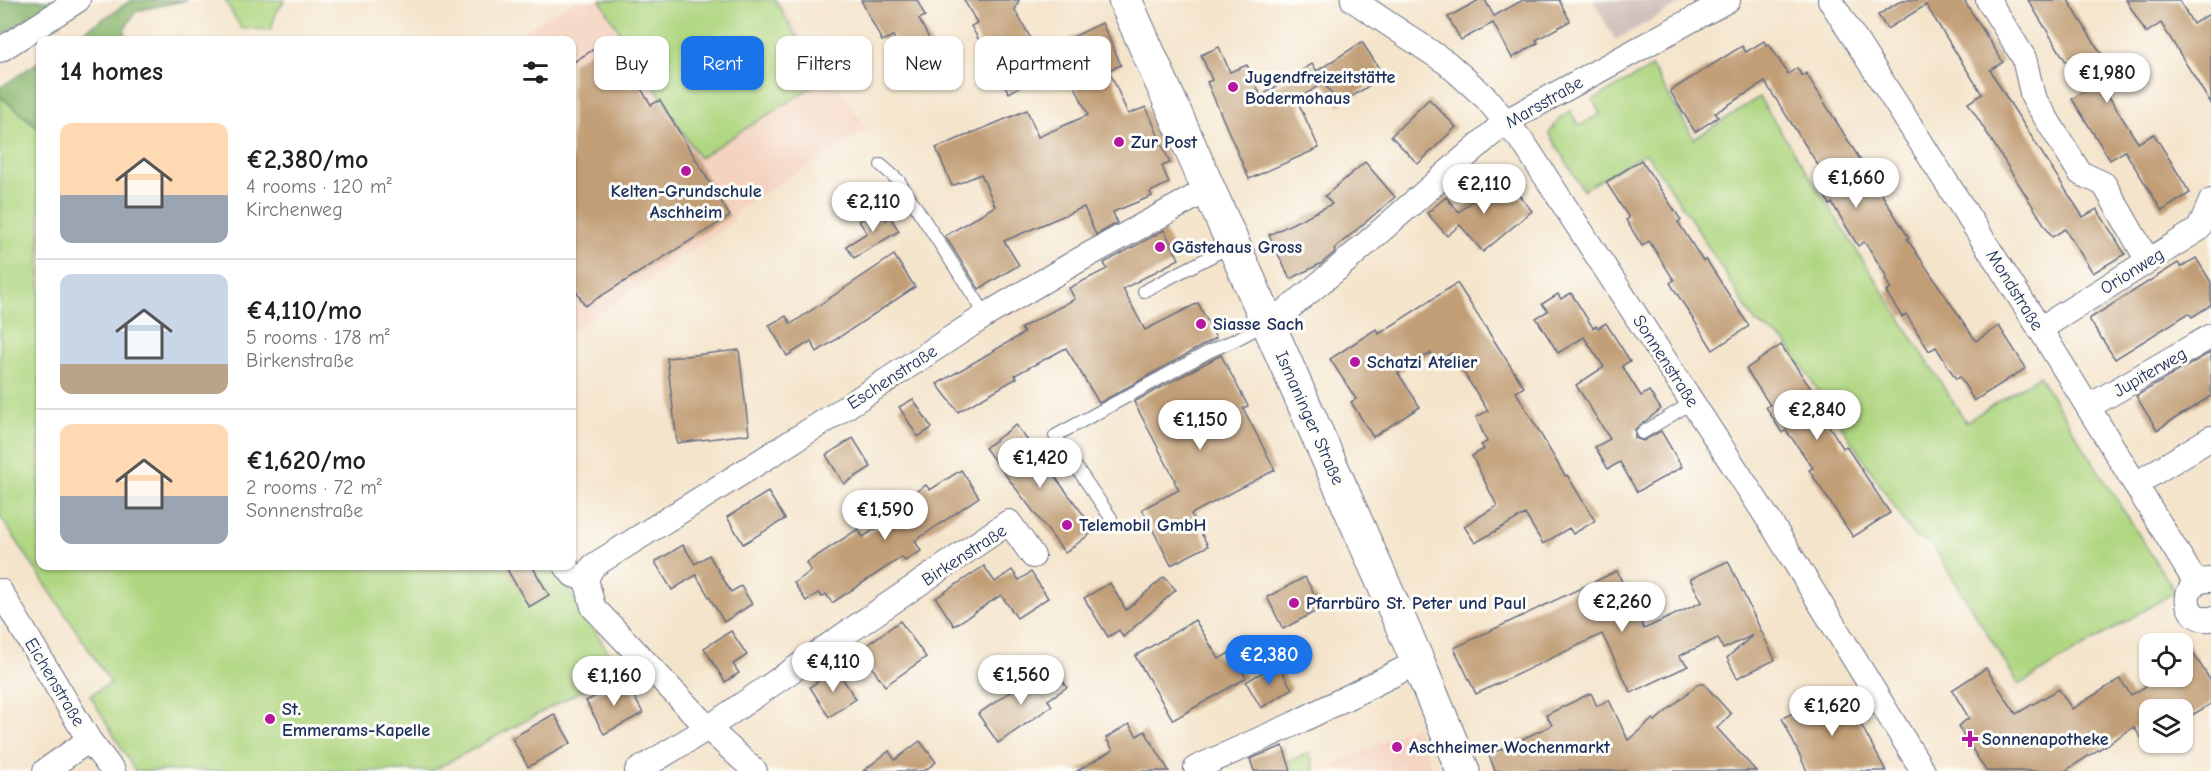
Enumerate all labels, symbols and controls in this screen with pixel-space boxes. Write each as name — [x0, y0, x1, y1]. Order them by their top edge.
chip: Buy — [594, 36, 669, 90]
chip: Rent — [681, 36, 764, 90]
chip: Filters — [776, 36, 872, 90]
chip: New — [884, 36, 963, 90]
chip: Apartment — [975, 36, 1111, 90]
pin: €1,980 — [2058, 53, 2156, 104]
icon: filters — [519, 56, 552, 89]
text: 14 homes — [60, 57, 163, 87]
text: €1,980 — [2078, 61, 2136, 84]
place label: Jugendfreizeitstätte Bodermohaus — [1245, 67, 1396, 109]
street label: Marsstraße — [1502, 72, 1587, 133]
marker: Jugendfreizeitstätte Bodermohaus — [1226, 80, 1240, 94]
place label: Zur Post — [1131, 132, 1198, 153]
marker: Zur Post — [1112, 135, 1126, 149]
text: €2,380/mo — [246, 145, 368, 175]
icon: home — [108, 147, 180, 219]
pin: €1,660 — [1807, 158, 1905, 209]
marker: Kelten-Grundschule Aschheim — [679, 164, 693, 178]
pin: €2,110 — [1435, 164, 1533, 215]
text: €1,660 — [1827, 166, 1885, 189]
text: €2,110 — [1457, 172, 1511, 195]
text: 4 rooms · 120 m² — [246, 175, 392, 198]
place label: Kelten-Grundschule Aschheim — [610, 181, 762, 223]
pin: €2,110 — [824, 182, 922, 233]
text: €2,110 — [846, 190, 900, 213]
text: Kirchenweg — [246, 198, 343, 221]
place label: Gästehaus Gross — [1172, 237, 1303, 258]
marker: Gästehaus Gross — [1153, 240, 1167, 254]
street label: Orionweg — [2096, 244, 2168, 299]
street label: Mondstraße — [1981, 246, 2048, 335]
text: €4,110/mo — [246, 296, 362, 326]
icon: home — [108, 298, 180, 370]
street label: Sonnenstraße — [1628, 311, 1703, 411]
place label: Siasse Sach — [1213, 314, 1304, 335]
marker: Siasse Sach — [1194, 317, 1208, 331]
text: 5 rooms · 178 m² — [246, 326, 390, 349]
street label: Eschenstraße — [843, 341, 941, 414]
street label: Jupiterweg — [2110, 343, 2191, 402]
street label: Ismaninger Straße — [1271, 348, 1348, 488]
text: Birkenstraße — [246, 349, 354, 372]
place label: Schatzi Atelier — [1367, 352, 1478, 373]
marker: Schatzi Atelier — [1348, 355, 1362, 369]
pin: €2,840 — [1768, 390, 1866, 441]
text: €2,840 — [1788, 398, 1846, 421]
pin: €1,150 — [1151, 400, 1249, 451]
text: €1,150 — [1172, 408, 1228, 431]
pin: €1,420 — [991, 438, 1089, 489]
text: €1,620/mo — [246, 446, 366, 476]
text: €1,420 — [1012, 446, 1068, 469]
icon: home — [108, 448, 180, 520]
text: 2 rooms · 72 m² — [246, 476, 382, 499]
pin: €1,590 — [836, 490, 934, 541]
text: €1,590 — [856, 498, 914, 521]
text: Sonnenstraße — [246, 499, 363, 522]
place label: Telemobil GmbH — [1079, 515, 1206, 536]
marker: Telemobil GmbH — [1060, 518, 1074, 532]
street label: Birkenstraße — [918, 520, 1011, 591]
pin: €2,260 — [1573, 582, 1671, 633]
text: €2,260 — [1592, 590, 1652, 613]
place label: Pfarrbüro St. Peter und Paul — [1306, 593, 1526, 614]
marker: Pfarrbüro St. Peter und Paul — [1287, 596, 1301, 610]
map controls — [2139, 633, 2193, 753]
button: locate — [2139, 633, 2193, 687]
street label: Eichenstraße — [20, 634, 89, 730]
pin: €2,380 — [1220, 635, 1318, 686]
pin: €4,110 — [784, 642, 882, 693]
text: €2,380 — [1239, 643, 1299, 666]
text: €4,110 — [806, 650, 860, 673]
pin: €1,560 — [972, 655, 1070, 706]
pin: €1,160 — [565, 656, 663, 707]
text: €1,560 — [992, 663, 1050, 686]
text: €1,160 — [586, 664, 642, 687]
pin: €1,620 — [1783, 686, 1881, 737]
text: €1,620 — [1803, 694, 1861, 717]
place label: St. Emmerams-Kapelle — [282, 699, 430, 741]
button: layers — [2139, 699, 2193, 753]
marker: St. Emmerams-Kapelle — [263, 712, 277, 726]
place label: Sonnenapotheke — [1982, 729, 2109, 750]
marker: Sonnenapotheke — [1963, 732, 1977, 746]
place label: Aschheimer Wochenmarkt — [1409, 737, 1611, 758]
marker: Aschheimer Wochenmarkt — [1390, 740, 1404, 754]

